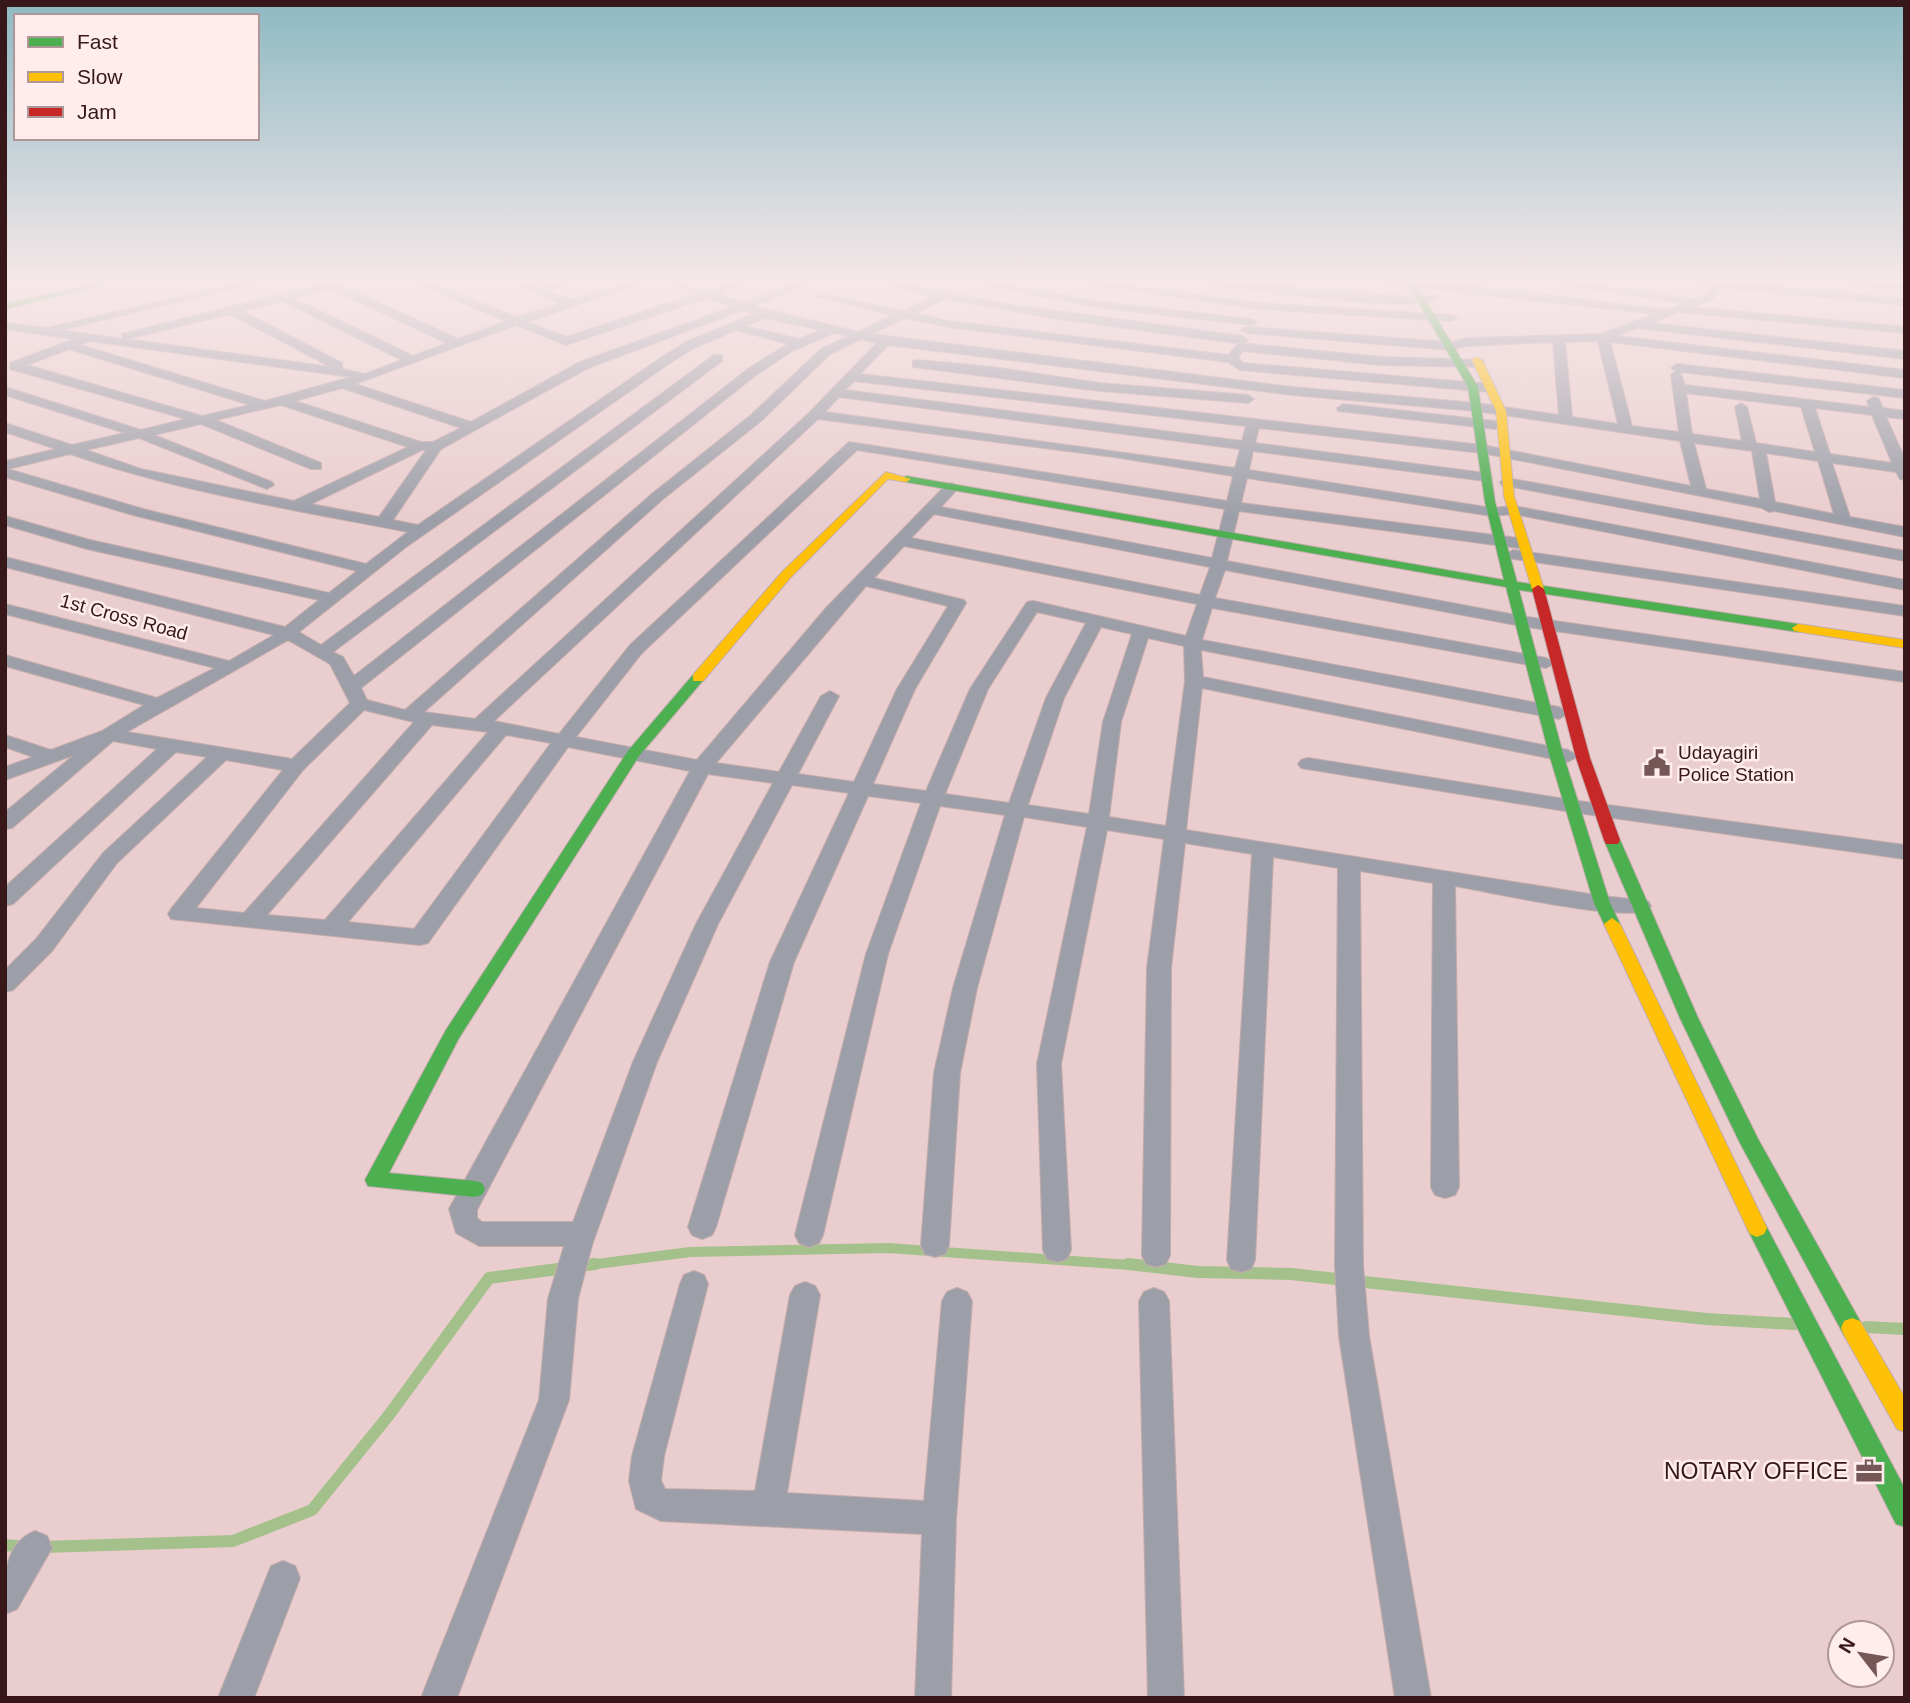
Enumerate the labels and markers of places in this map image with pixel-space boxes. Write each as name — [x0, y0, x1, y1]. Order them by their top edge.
place label: Udayagiri Police Station — [1678, 742, 1794, 785]
public building icon: Udayagiri Police Station — [1642, 748, 1672, 778]
office icon: NOTARY OFFICE — [1854, 1456, 1884, 1486]
place label: NOTARY OFFICE — [1664, 1458, 1848, 1484]

